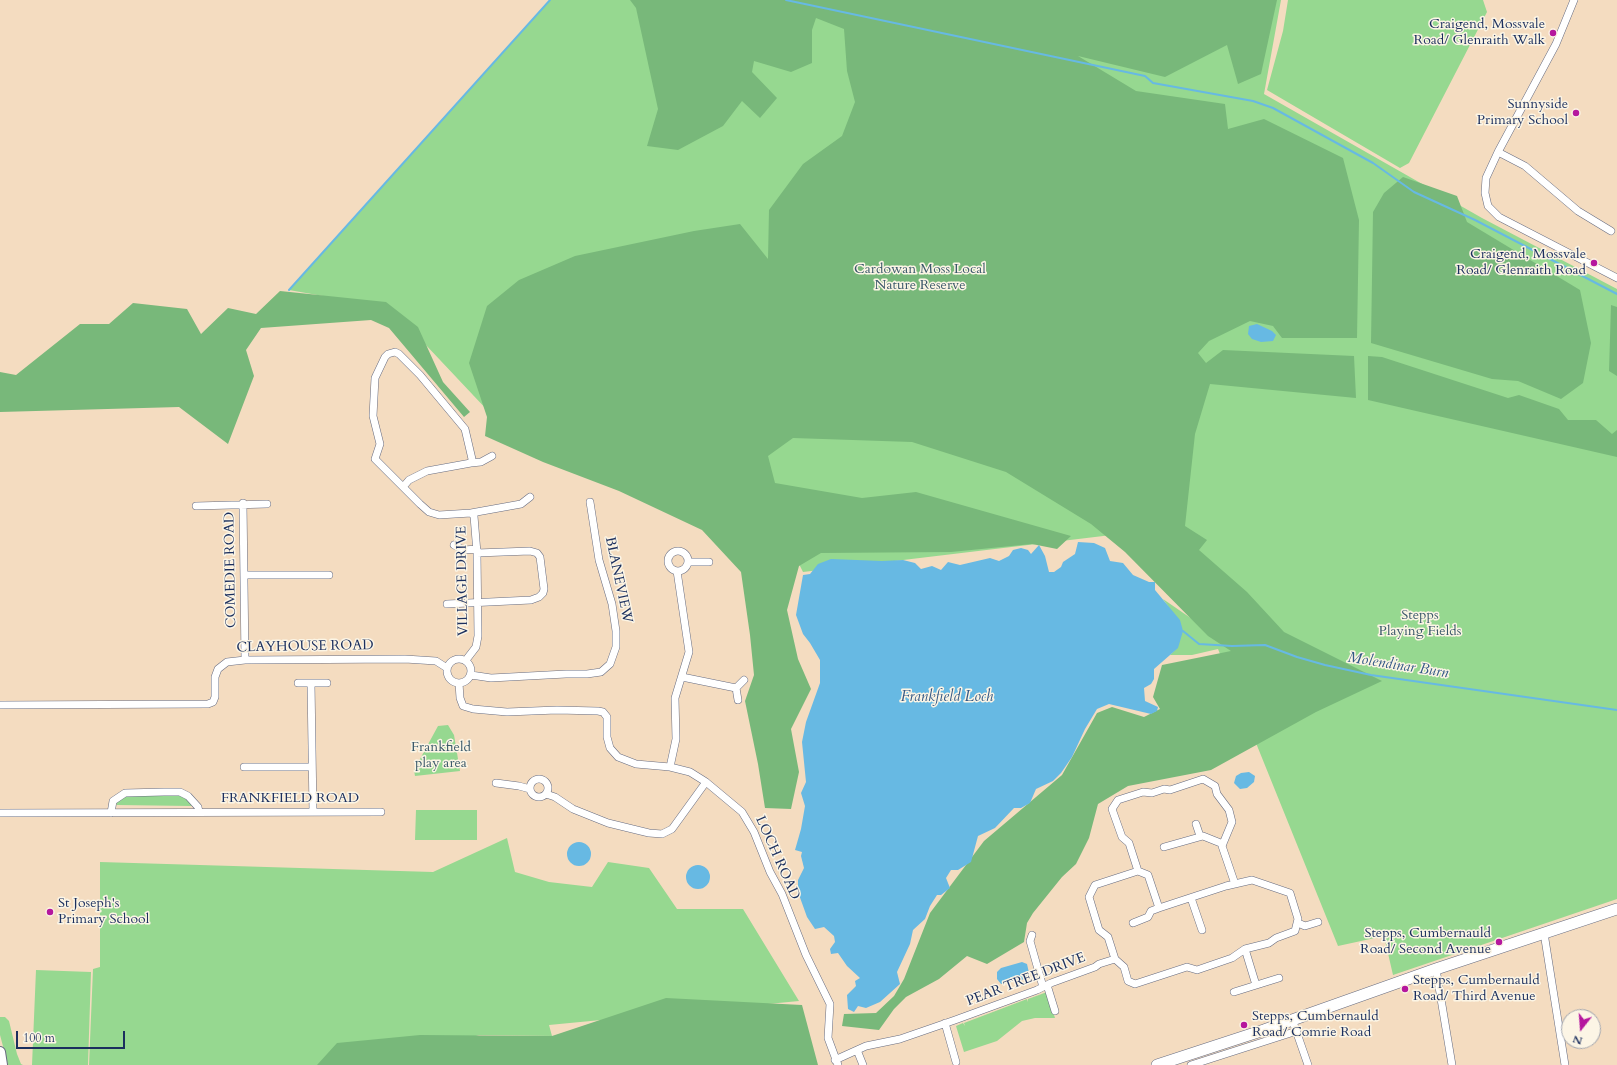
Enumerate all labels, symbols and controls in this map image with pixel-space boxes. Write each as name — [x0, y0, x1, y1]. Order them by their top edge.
place label: Craigend, Mossvale Road/ Glenraith Walk — [1413, 17, 1545, 50]
marker: Craigend, Mossvale Road/ Glenraith Walk — [1548, 28, 1558, 38]
place label: Sunnyside Primary School — [1477, 97, 1568, 130]
marker: Sunnyside Primary School — [1571, 108, 1581, 118]
place label: Craigend, Mossvale Road/ Glenraith Road — [1456, 247, 1586, 280]
marker: Craigend, Mossvale Road/ Glenraith Road — [1589, 258, 1599, 268]
park label: Cardowan Moss Local Nature Reserve — [854, 262, 986, 294]
street label: COMEDIE ROAD — [222, 512, 240, 628]
street label: VILLAGE DRIVE — [454, 526, 472, 636]
street label: BLANEVIEW — [601, 535, 635, 625]
park label: Stepps Playing Fields — [1379, 608, 1461, 640]
street label: CLAYHOUSE ROAD — [236, 637, 374, 657]
water label: Molendinar Burn — [1346, 649, 1450, 683]
water label: Frankfield Loch — [901, 689, 993, 707]
park label: Frankfield play area — [411, 740, 471, 772]
street label: FRANKFIELD ROAD — [221, 791, 359, 807]
street label: LOCH ROAD — [751, 814, 803, 902]
place label: St Joseph's Primary School — [58, 896, 149, 928]
marker: St Joseph's Primary School — [45, 907, 55, 917]
place label: Stepps, Cumbernauld Road/ Second Avenue — [1360, 926, 1491, 958]
marker: Stepps, Cumbernauld Road/ Second Avenue — [1494, 937, 1504, 947]
street label: PEAR TREE DRIVE — [964, 950, 1088, 1010]
place label: Stepps, Cumbernauld Road/ Third Avenue — [1413, 973, 1540, 1006]
marker: Stepps, Cumbernauld Road/ Third Avenue — [1400, 984, 1410, 994]
place label: Stepps, Cumbernauld Road/ Comrie Road — [1252, 1009, 1379, 1042]
north arrow — [1561, 1009, 1601, 1049]
marker: Stepps, Cumbernauld Road/ Comrie Road — [1239, 1020, 1249, 1030]
scale bar — [18, 1023, 127, 1049]
text: 100 m — [23, 1030, 55, 1046]
text: N — [1571, 1031, 1584, 1049]

